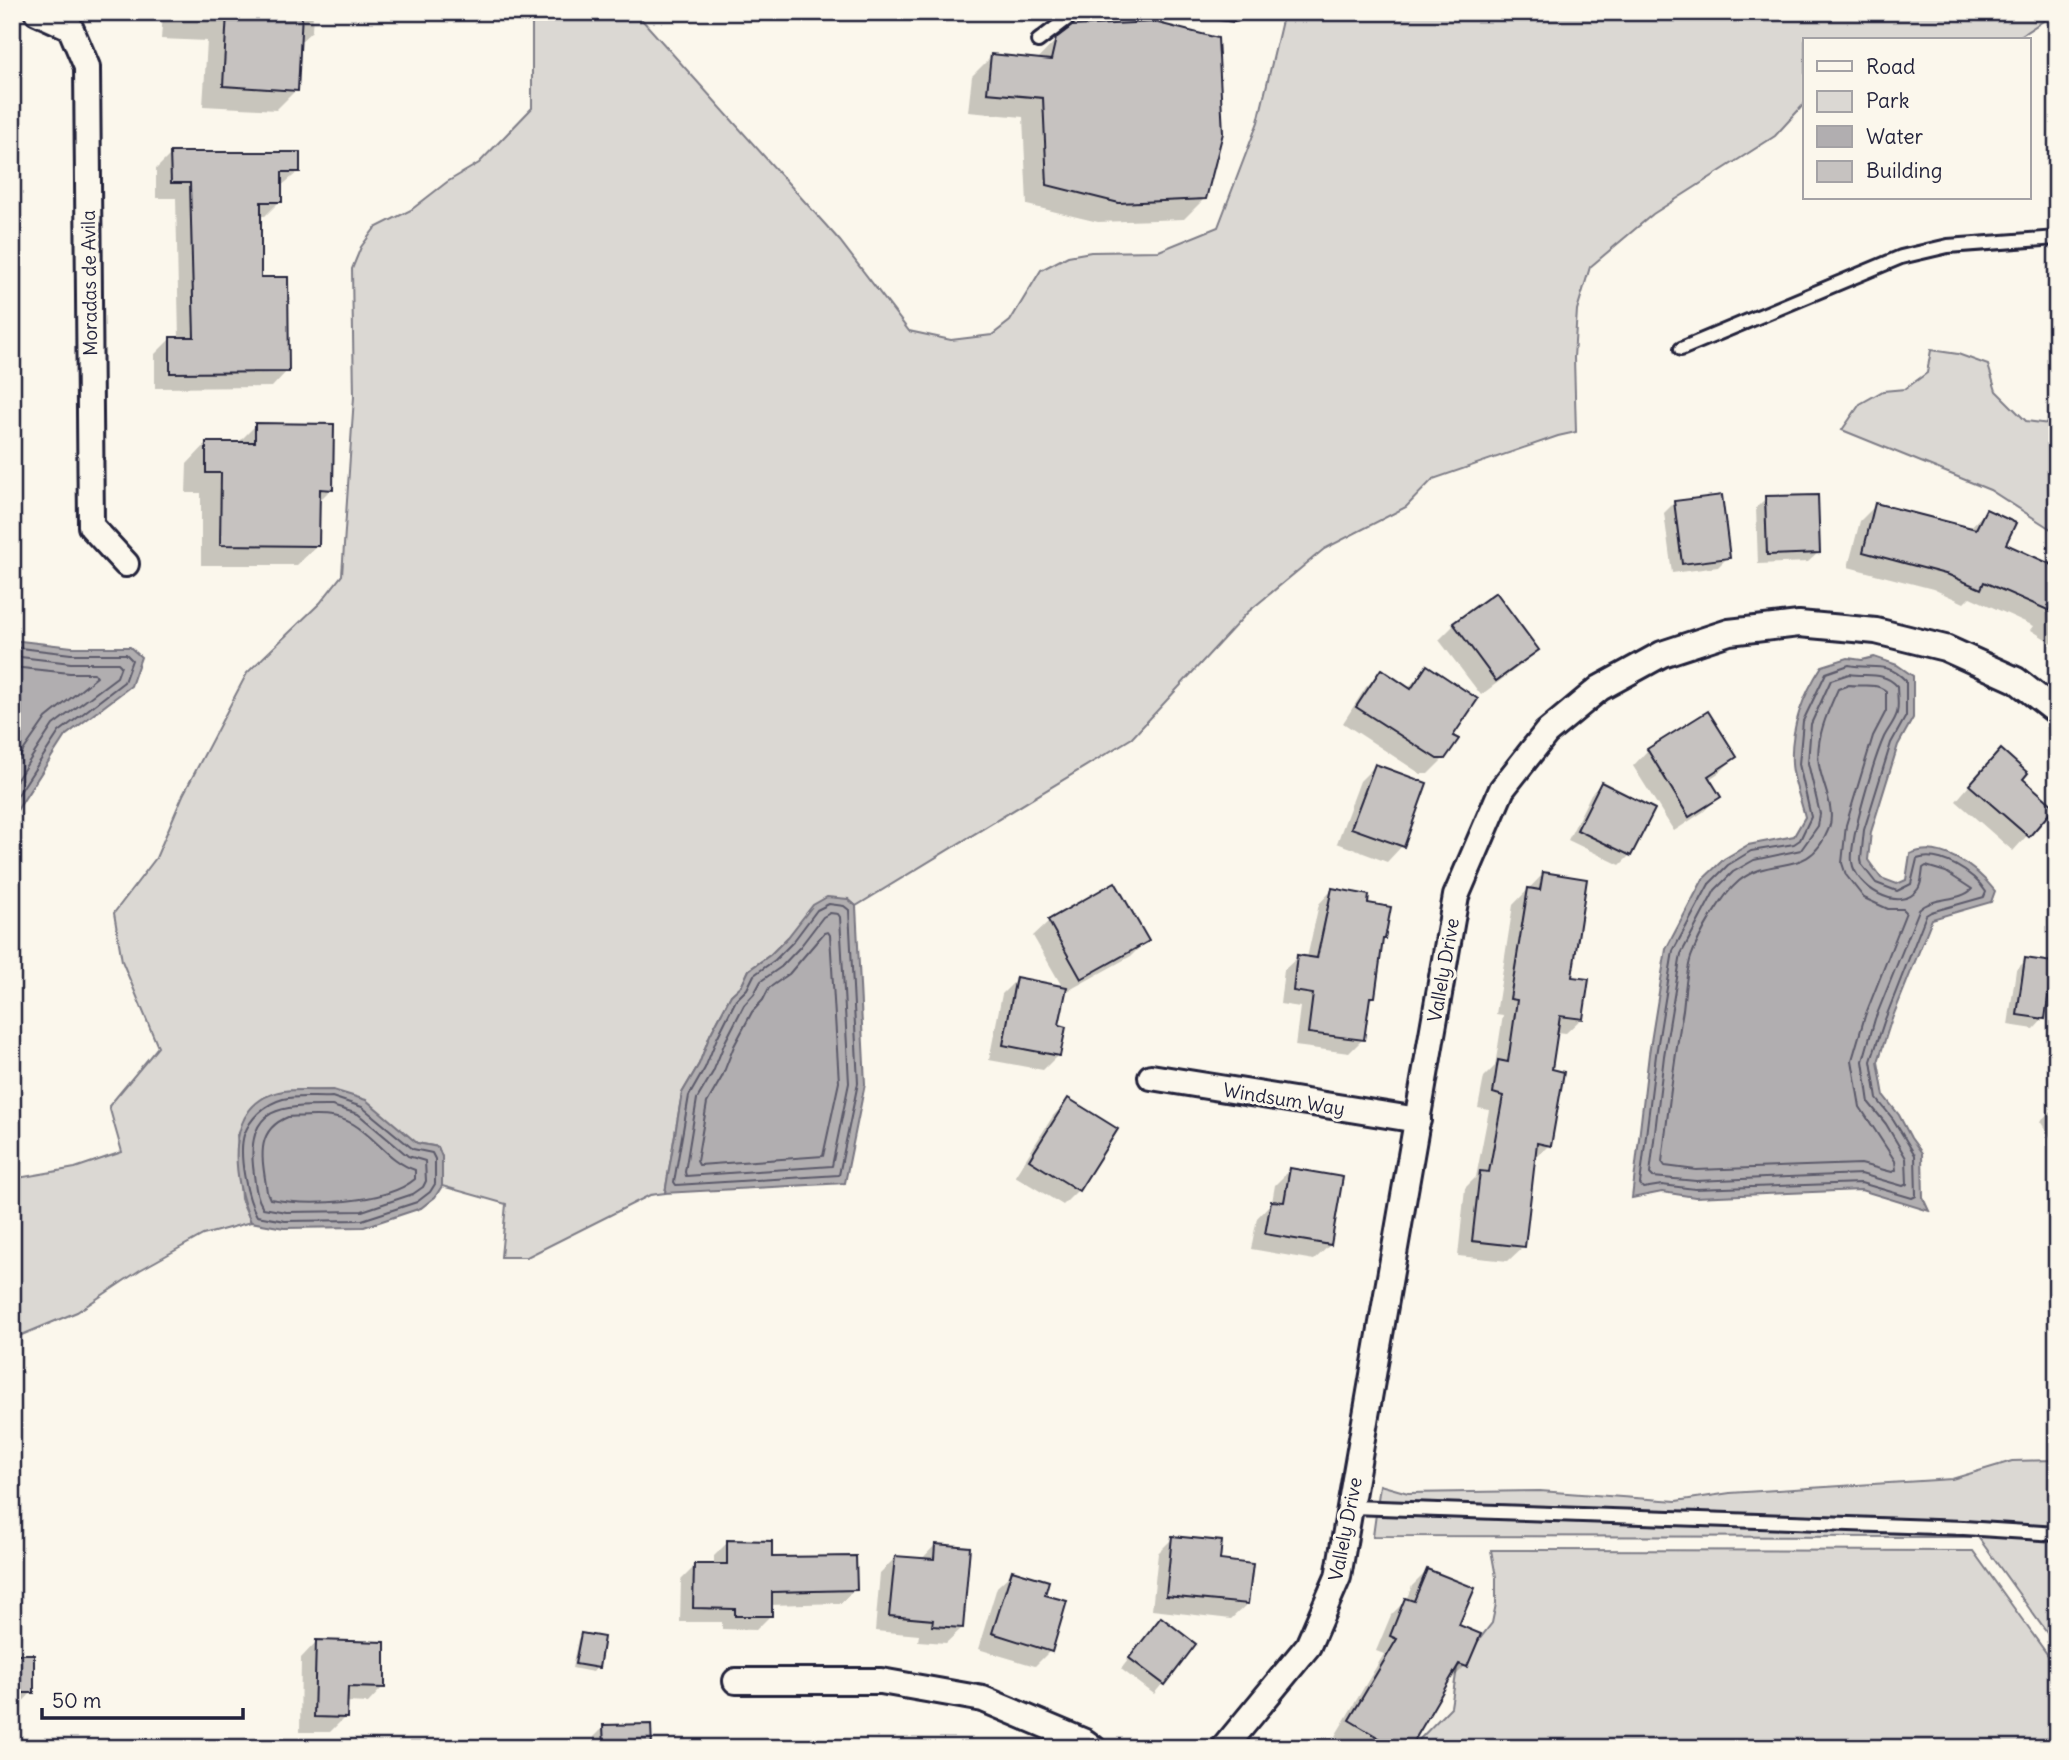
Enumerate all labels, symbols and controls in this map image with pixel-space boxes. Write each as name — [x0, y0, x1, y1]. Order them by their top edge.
legend — [1803, 38, 2030, 200]
text: Road — [1866, 53, 1915, 80]
text: Park — [1866, 87, 1909, 114]
text: Water — [1866, 123, 1924, 150]
text: Building — [1866, 157, 1942, 184]
street label: Moradas de Avila — [76, 210, 102, 356]
street label: Vallely Drive — [1422, 916, 1464, 1024]
street label: Windsum Way — [1221, 1078, 1347, 1120]
street label: Vallely Drive — [1323, 1475, 1367, 1583]
scale bar — [42, 1676, 243, 1720]
text: 50 m — [52, 1687, 101, 1714]

